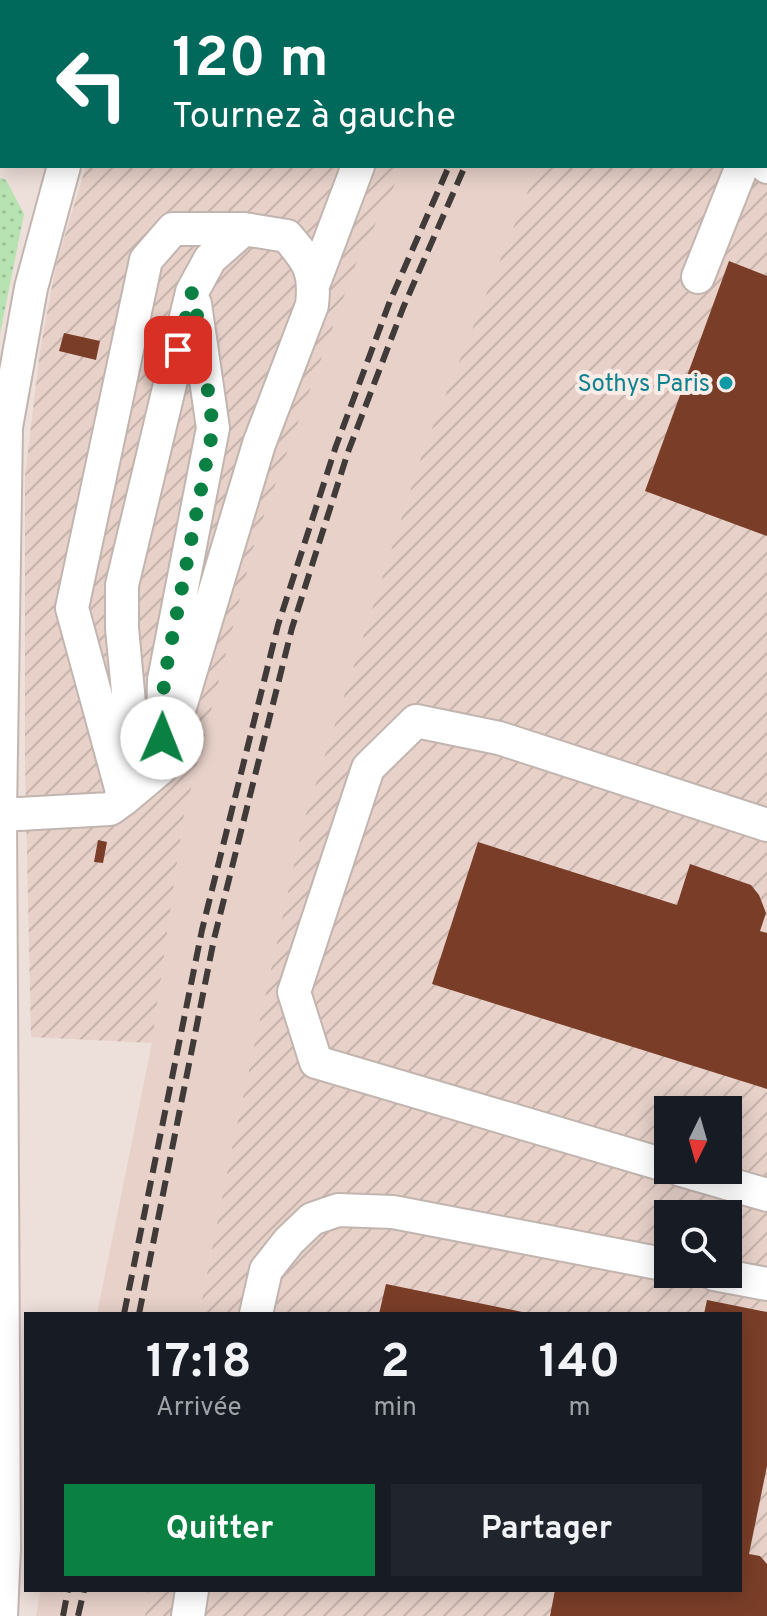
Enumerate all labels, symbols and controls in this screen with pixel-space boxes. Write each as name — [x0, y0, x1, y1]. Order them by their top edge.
text: 120 m — [172, 26, 329, 96]
icon: left — [40, 32, 144, 136]
text: Tournez à gauche — [172, 95, 456, 141]
pin — [144, 316, 212, 384]
icon: arrive — [156, 328, 200, 372]
place label: Sothys Paris — [578, 370, 710, 400]
marker: Sothys Paris — [717, 374, 735, 392]
position arrow — [120, 696, 204, 780]
north arrow — [654, 1096, 742, 1184]
map controls — [654, 1096, 742, 1288]
button: search — [654, 1200, 742, 1288]
text: 17:18 — [146, 1334, 252, 1394]
text: 2 — [380, 1334, 410, 1394]
text: 140 — [539, 1334, 620, 1394]
text: Arrivée — [156, 1392, 241, 1425]
text: min — [374, 1392, 417, 1425]
text: m — [568, 1392, 590, 1425]
button: Quitter — [64, 1484, 375, 1576]
button: Partager — [391, 1484, 702, 1576]

